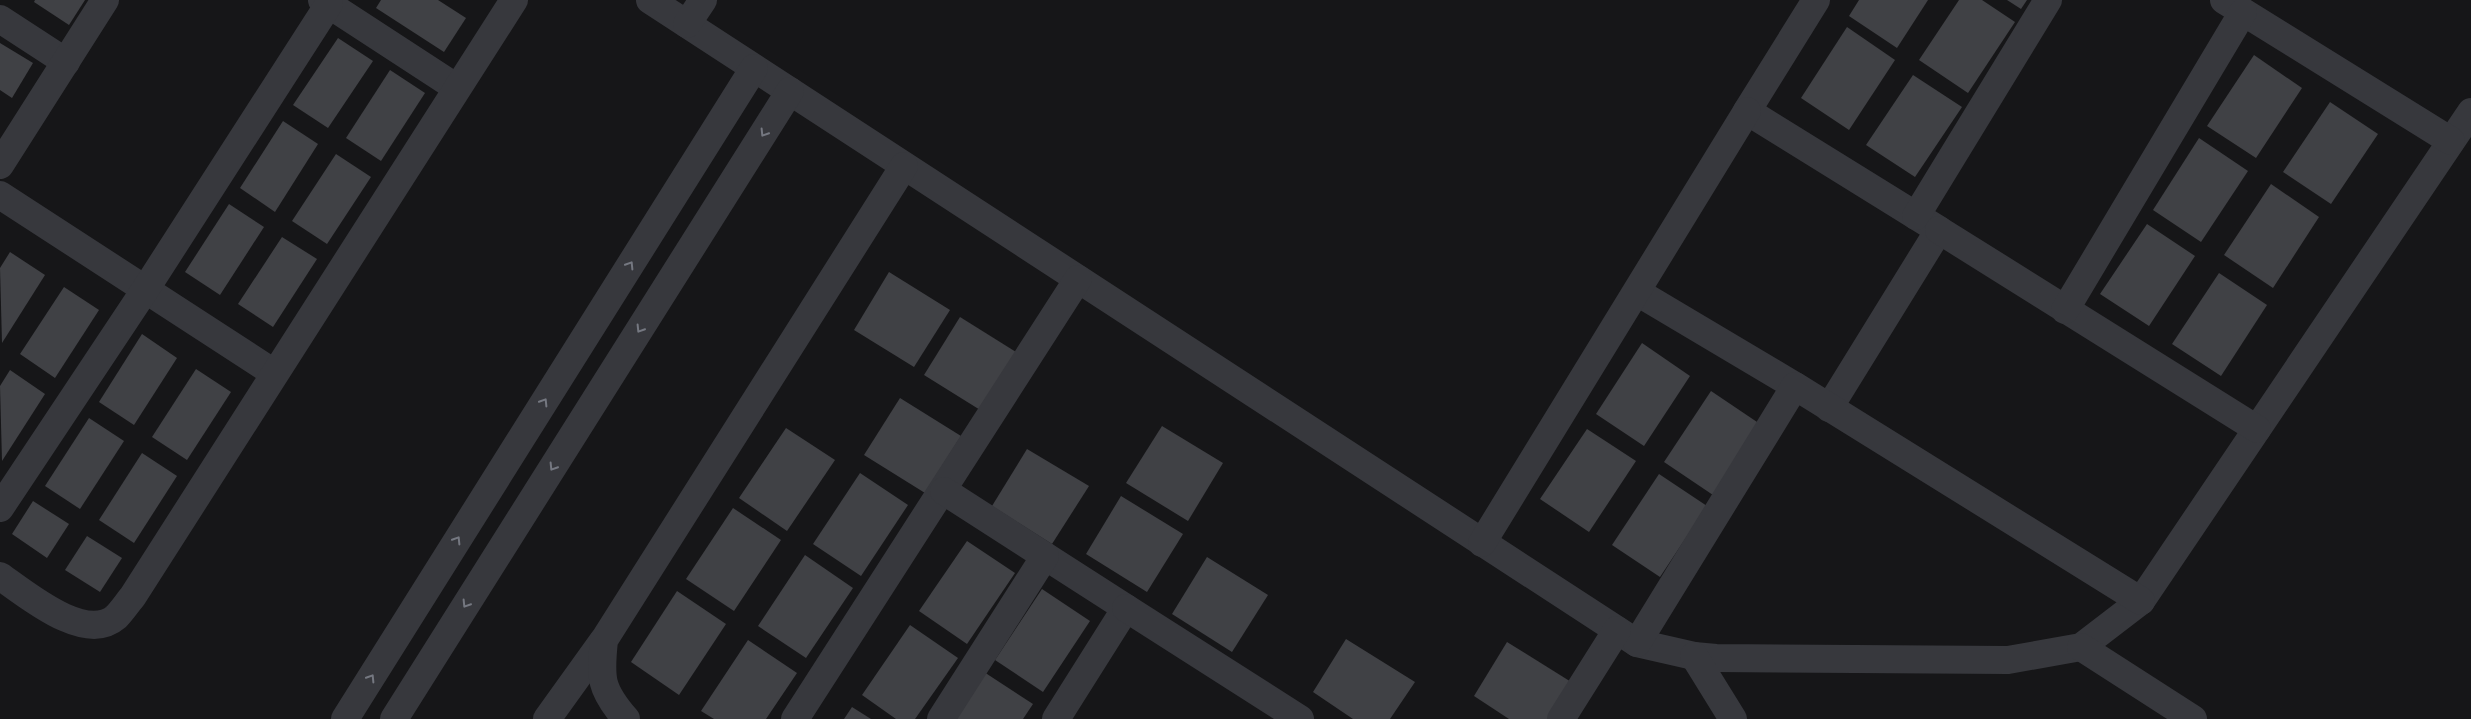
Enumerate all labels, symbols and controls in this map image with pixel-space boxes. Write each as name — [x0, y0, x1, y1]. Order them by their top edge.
one-way arrow — [760, 127, 770, 136]
one-way arrow — [624, 261, 634, 270]
one-way arrow — [636, 324, 646, 333]
one-way arrow — [538, 399, 547, 408]
one-way arrow — [550, 461, 559, 470]
one-way arrow — [451, 536, 461, 545]
one-way arrow — [463, 599, 473, 608]
one-way arrow — [365, 674, 374, 683]

